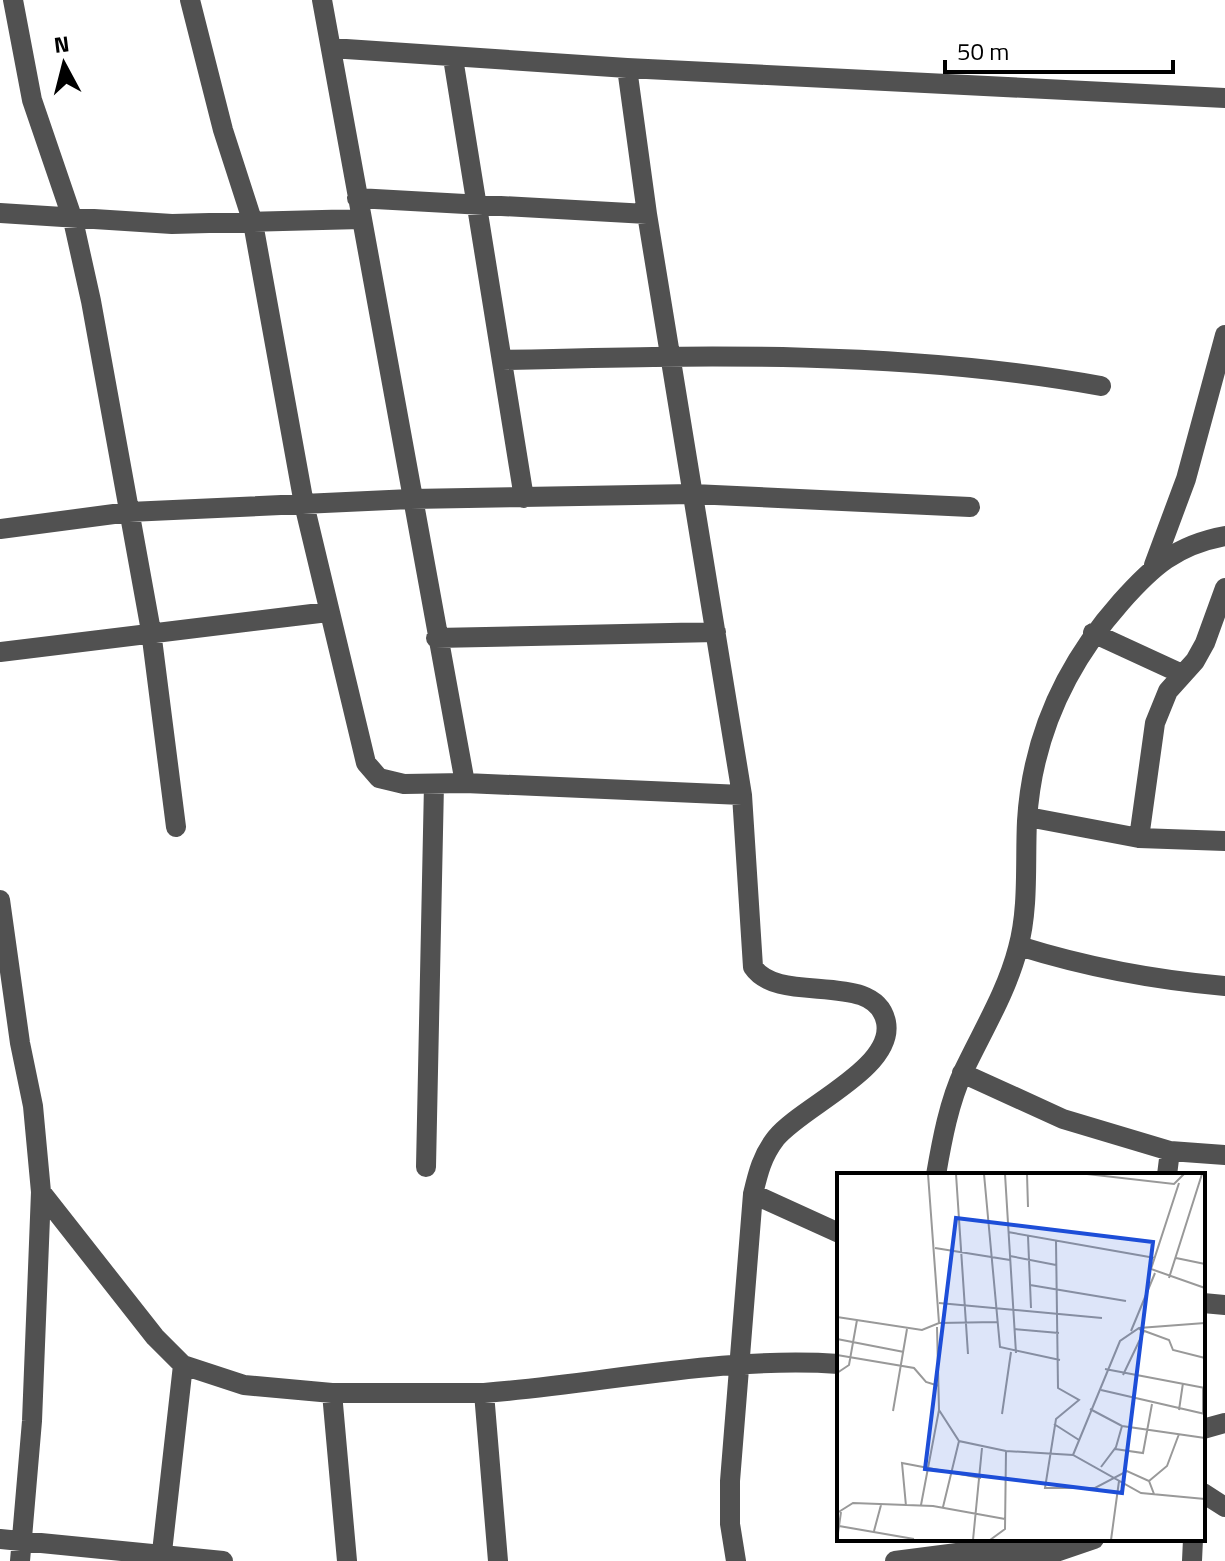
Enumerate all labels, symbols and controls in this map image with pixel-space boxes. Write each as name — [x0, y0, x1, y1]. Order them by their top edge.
north arrow — [24, 24, 104, 104]
scale bar — [945, 24, 1173, 74]
text: N — [52, 26, 71, 62]
text: 50 m — [957, 33, 1009, 69]
inset map — [837, 1173, 1205, 1541]

